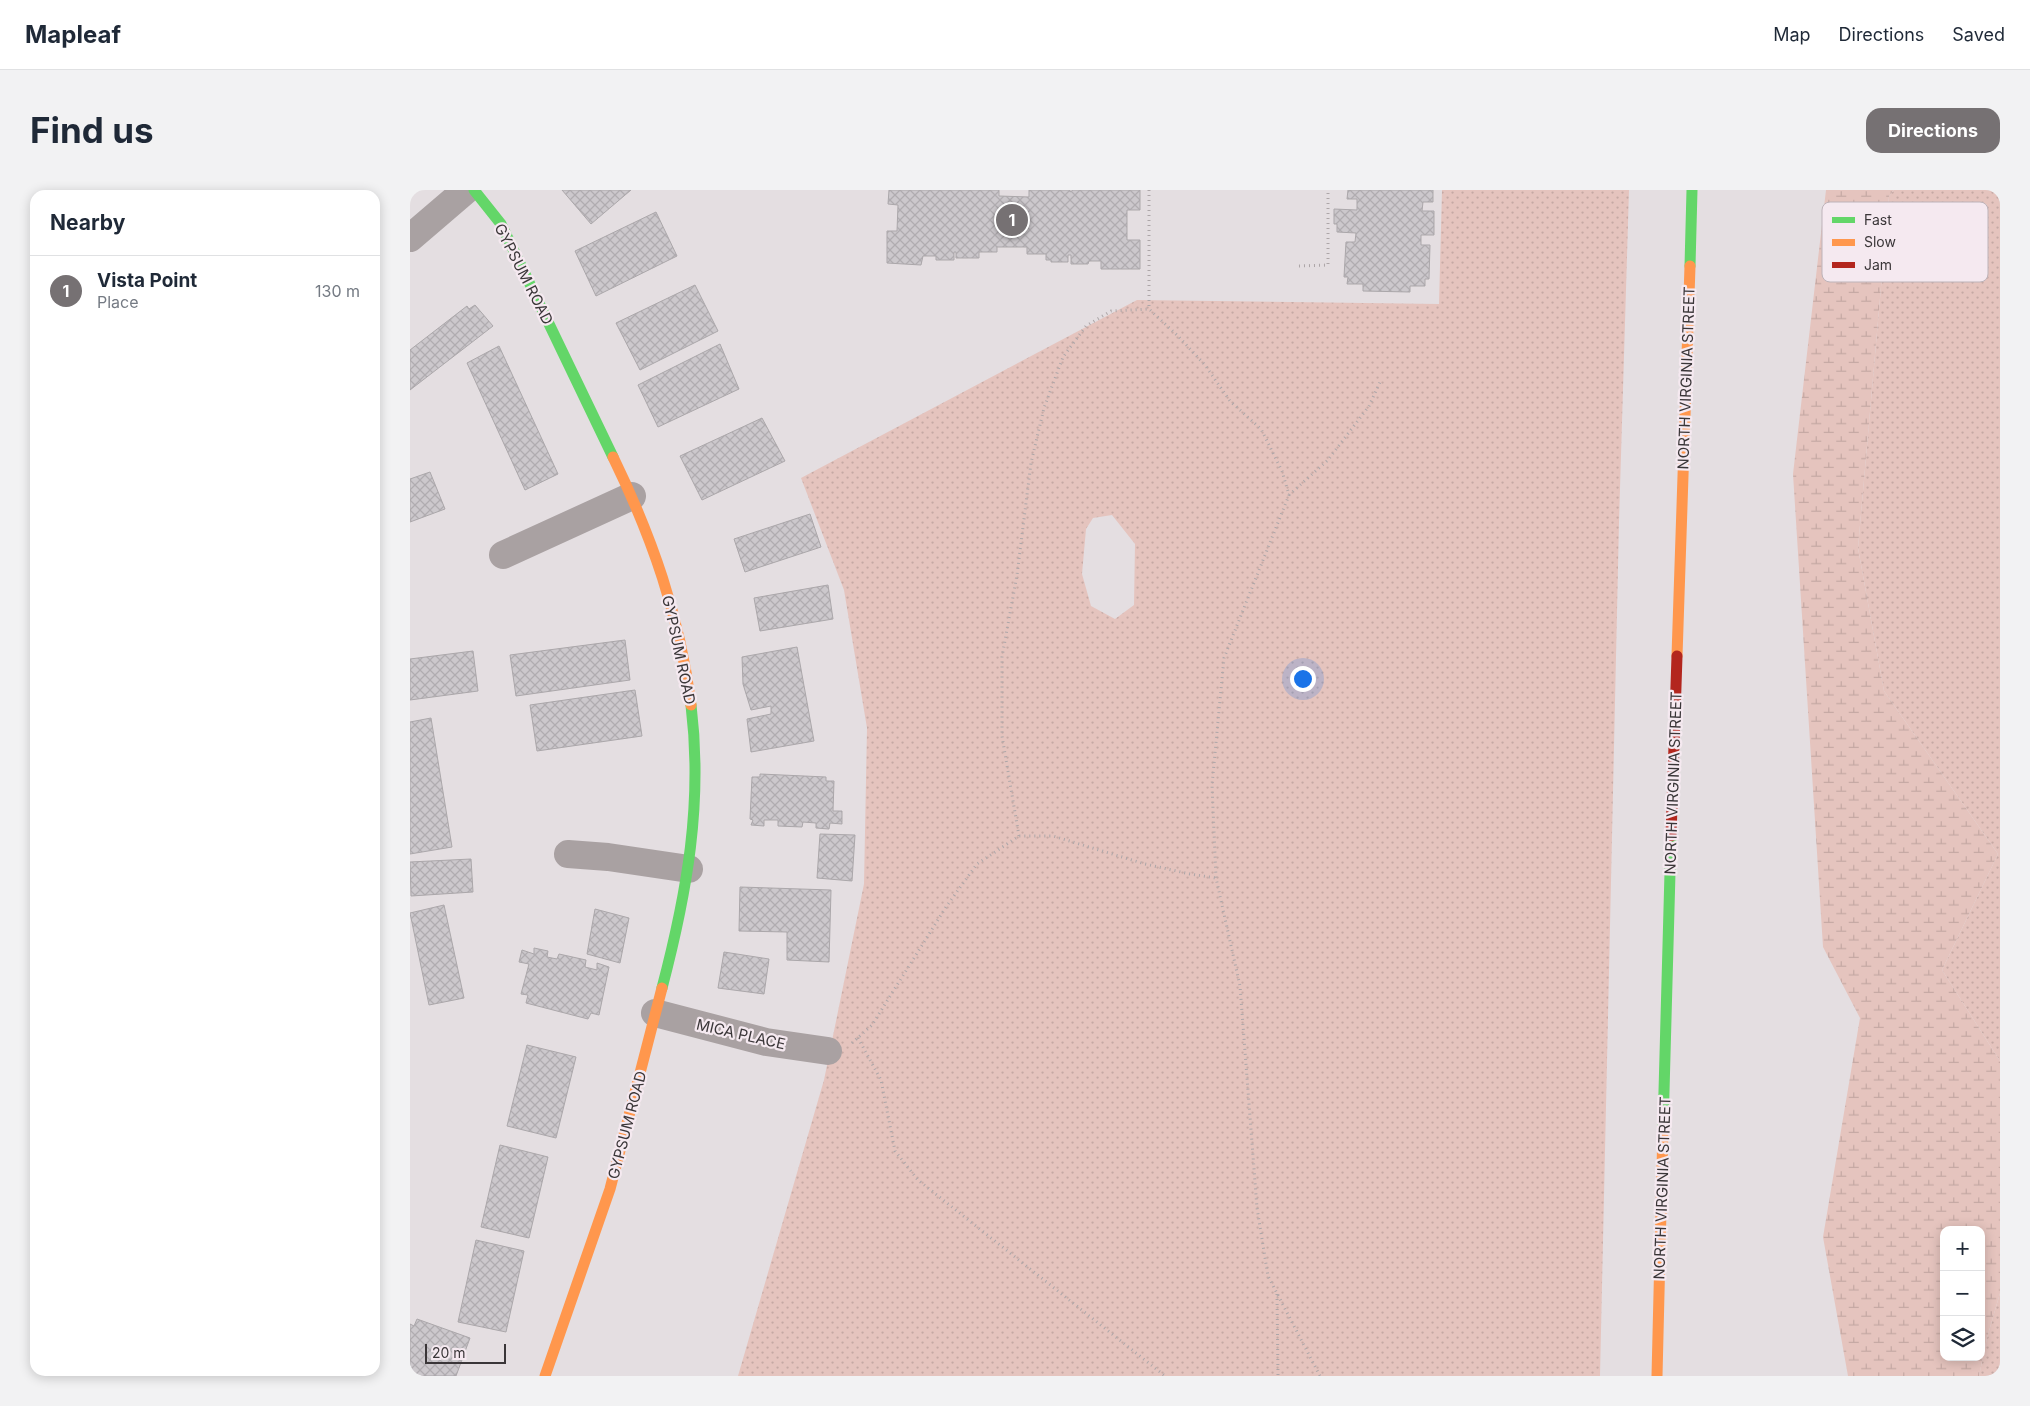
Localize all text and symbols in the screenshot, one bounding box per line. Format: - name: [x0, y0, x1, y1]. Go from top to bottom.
- text: Mapleaf: [25, 20, 121, 49]
- text: Map: [1773, 24, 1811, 45]
- text: Directions: [1839, 24, 1924, 45]
- text: Saved: [1952, 24, 2005, 45]
- button: Directions: [1866, 108, 2000, 153]
- text: Find us: [30, 109, 154, 151]
- pin: 1: [996, 201, 1028, 239]
- legend: [1822, 202, 1988, 282]
- text: Nearby: [50, 210, 125, 235]
- text: Fast: [1864, 211, 1892, 228]
- street label: GYPSUM ROAD: [490, 220, 558, 328]
- text: Slow: [1864, 233, 1896, 250]
- text: Jam: [1864, 256, 1892, 273]
- text: Vista Point: [97, 269, 197, 292]
- text: 1: [63, 281, 69, 301]
- text: 130 m: [315, 281, 360, 301]
- street label: NORTH VIRGINIA STREET: [1673, 286, 1699, 470]
- text: Place: [97, 292, 139, 312]
- street label: GYPSUM ROAD: [658, 594, 700, 706]
- your location: [1290, 666, 1316, 692]
- street label: NORTH VIRGINIA STREET: [1660, 691, 1686, 875]
- street label: MICA PLACE: [695, 1015, 787, 1053]
- street label: GYPSUM ROAD: [603, 1069, 651, 1181]
- street label: NORTH VIRGINIA STREET: [1649, 1096, 1675, 1280]
- map controls: [1940, 1226, 1985, 1361]
- button: +: [1940, 1226, 1985, 1271]
- button: −: [1940, 1271, 1985, 1316]
- button: layers: [1940, 1316, 1985, 1361]
- scale bar: [425, 1341, 506, 1364]
- text: 20 m: [432, 1344, 466, 1361]

